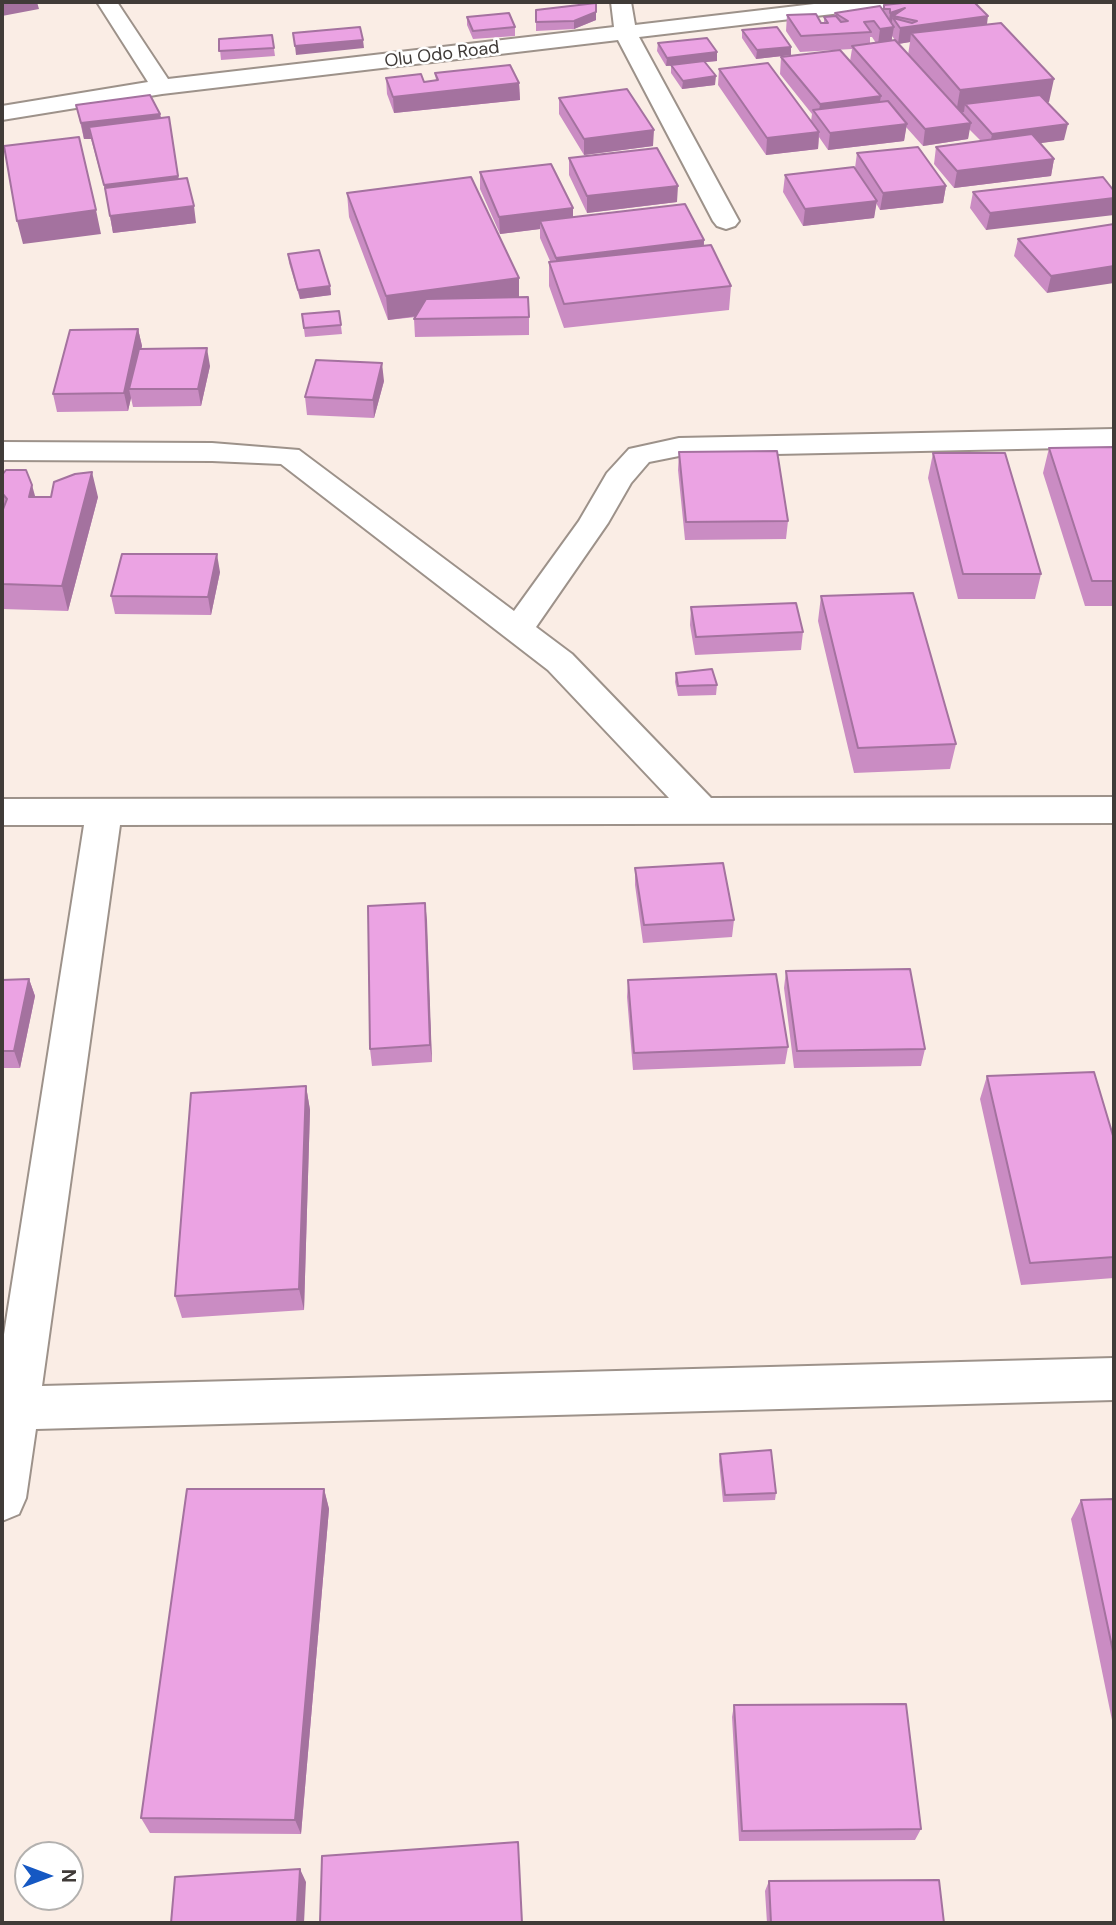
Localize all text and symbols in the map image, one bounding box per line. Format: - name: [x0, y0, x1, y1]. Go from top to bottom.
- street label: Olu Odo Road: [383, 37, 501, 73]
- north arrow: [14, 1841, 84, 1911]
- text: N: [56, 1869, 81, 1883]

